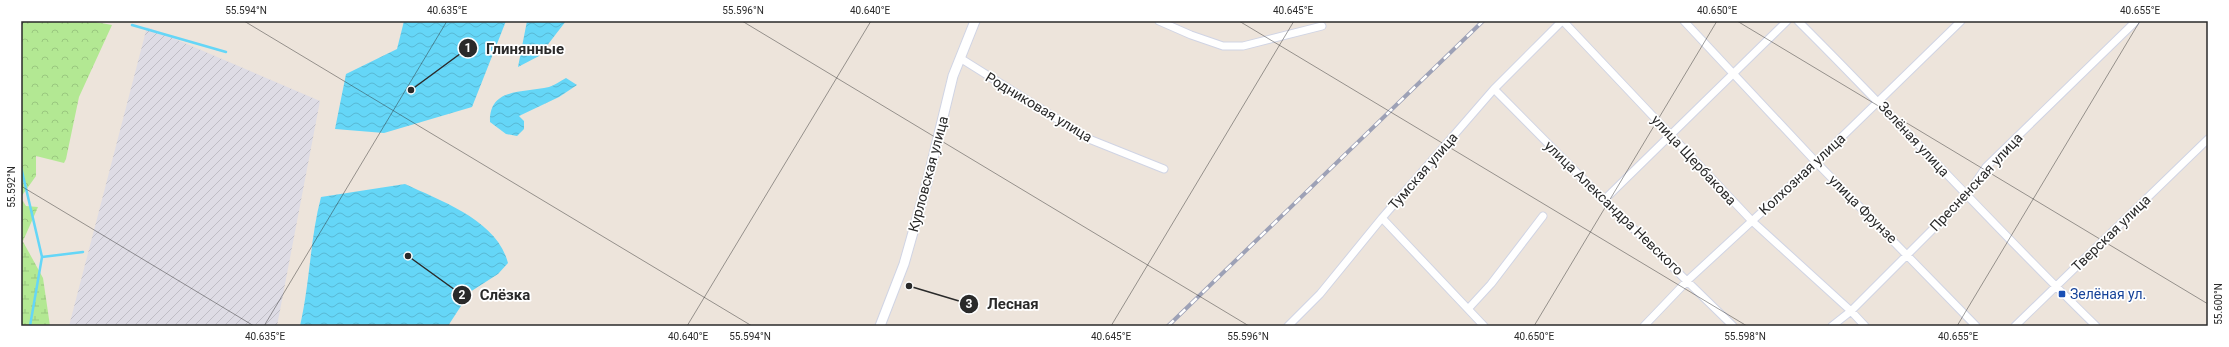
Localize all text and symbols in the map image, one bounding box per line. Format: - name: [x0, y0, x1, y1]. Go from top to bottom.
- text: 55.594°N: [225, 5, 267, 16]
- text: 40.635°E: [427, 5, 467, 16]
- text: 55.596°N: [722, 5, 764, 16]
- text: 40.640°E: [850, 5, 890, 16]
- text: 40.645°E: [1273, 5, 1313, 16]
- text: 40.650°E: [1697, 5, 1737, 16]
- text: 40.655°E: [2120, 5, 2160, 16]
- callout: Глинянные: [458, 35, 572, 62]
- text: Глинянные: [486, 40, 564, 58]
- text: 1: [465, 41, 471, 55]
- street label: Родниковая улица: [983, 69, 1095, 145]
- street label: Зелёная улица: [1875, 98, 1953, 180]
- street label: улица Щербакова: [1648, 112, 1740, 208]
- street label: Курловская улица: [905, 114, 951, 234]
- street label: Тумская улица: [1385, 129, 1461, 213]
- street label: Колхозная улица: [1756, 130, 1848, 218]
- street label: Пресненская улица: [1926, 130, 2026, 234]
- street label: улица Александра Невского: [1541, 137, 1687, 279]
- text: 55.592°N: [6, 166, 17, 208]
- street label: улица Фрунзе: [1826, 172, 1900, 246]
- street label: Тверская улица: [2068, 191, 2154, 275]
- callout: Слёзка: [452, 281, 538, 308]
- text: 55.600°N: [2213, 283, 2224, 325]
- text: Слёзка: [480, 286, 530, 304]
- place label: Зелёная ул.: [2070, 286, 2146, 302]
- text: 2: [459, 288, 466, 302]
- marker: Зелёная ул.: [2057, 289, 2067, 299]
- callout: Лесная: [959, 290, 1047, 317]
- text: Лесная: [987, 295, 1039, 313]
- text: 3: [966, 297, 973, 311]
- text: 40.635°E: [245, 331, 285, 342]
- text: 40.640°E: [668, 331, 708, 342]
- text: 55.594°N: [729, 331, 771, 342]
- text: 40.645°E: [1091, 331, 1131, 342]
- text: 55.596°N: [1227, 331, 1269, 342]
- text: 40.650°E: [1514, 331, 1554, 342]
- text: 55.598°N: [1724, 331, 1766, 342]
- text: 40.655°E: [1938, 331, 1978, 342]

